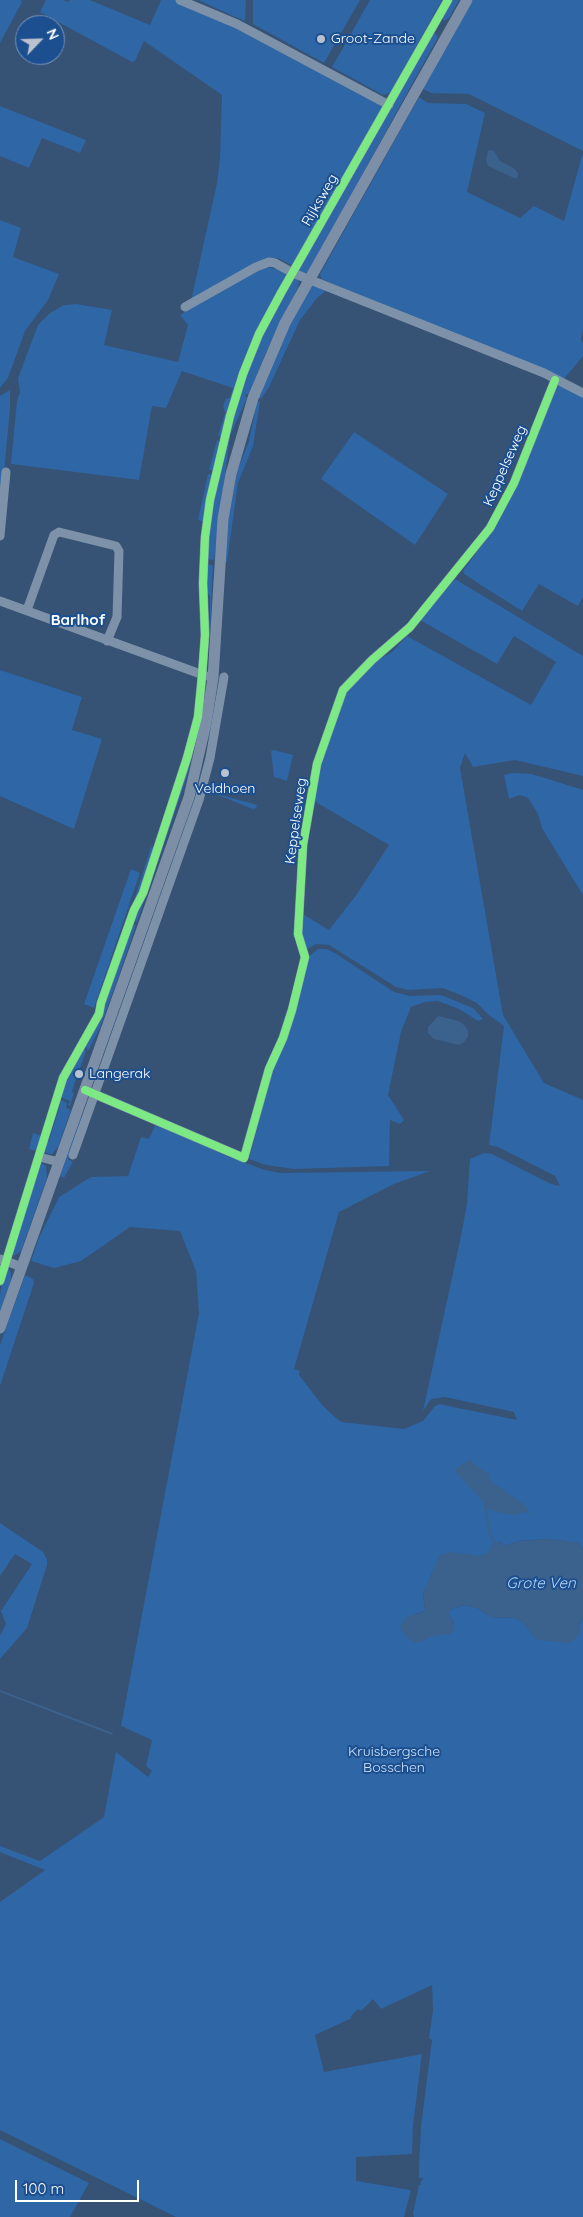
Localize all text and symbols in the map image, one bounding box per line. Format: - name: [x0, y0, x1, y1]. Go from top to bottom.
- north arrow: [15, 15, 65, 65]
- text: N: [42, 26, 63, 43]
- place label: Groot-Zande: [331, 31, 415, 47]
- marker: Groot-Zande: [315, 33, 327, 45]
- street label: Rijksweg: [298, 171, 342, 229]
- street label: Keppelseweg: [480, 423, 530, 509]
- district label: Barlhof: [51, 611, 105, 629]
- marker: Veldhoen: [219, 767, 231, 779]
- street label: Keppelseweg: [282, 777, 310, 865]
- place label: Veldhoen: [195, 781, 255, 797]
- place label: Langerak: [89, 1066, 151, 1082]
- marker: Langerak: [73, 1068, 85, 1080]
- water label: Grote Ven: [506, 1574, 576, 1592]
- park label: Kruisbergsche Bosschen: [348, 1744, 440, 1776]
- scale bar: [18, 2170, 141, 2202]
- text: 100 m: [23, 2179, 64, 2198]

